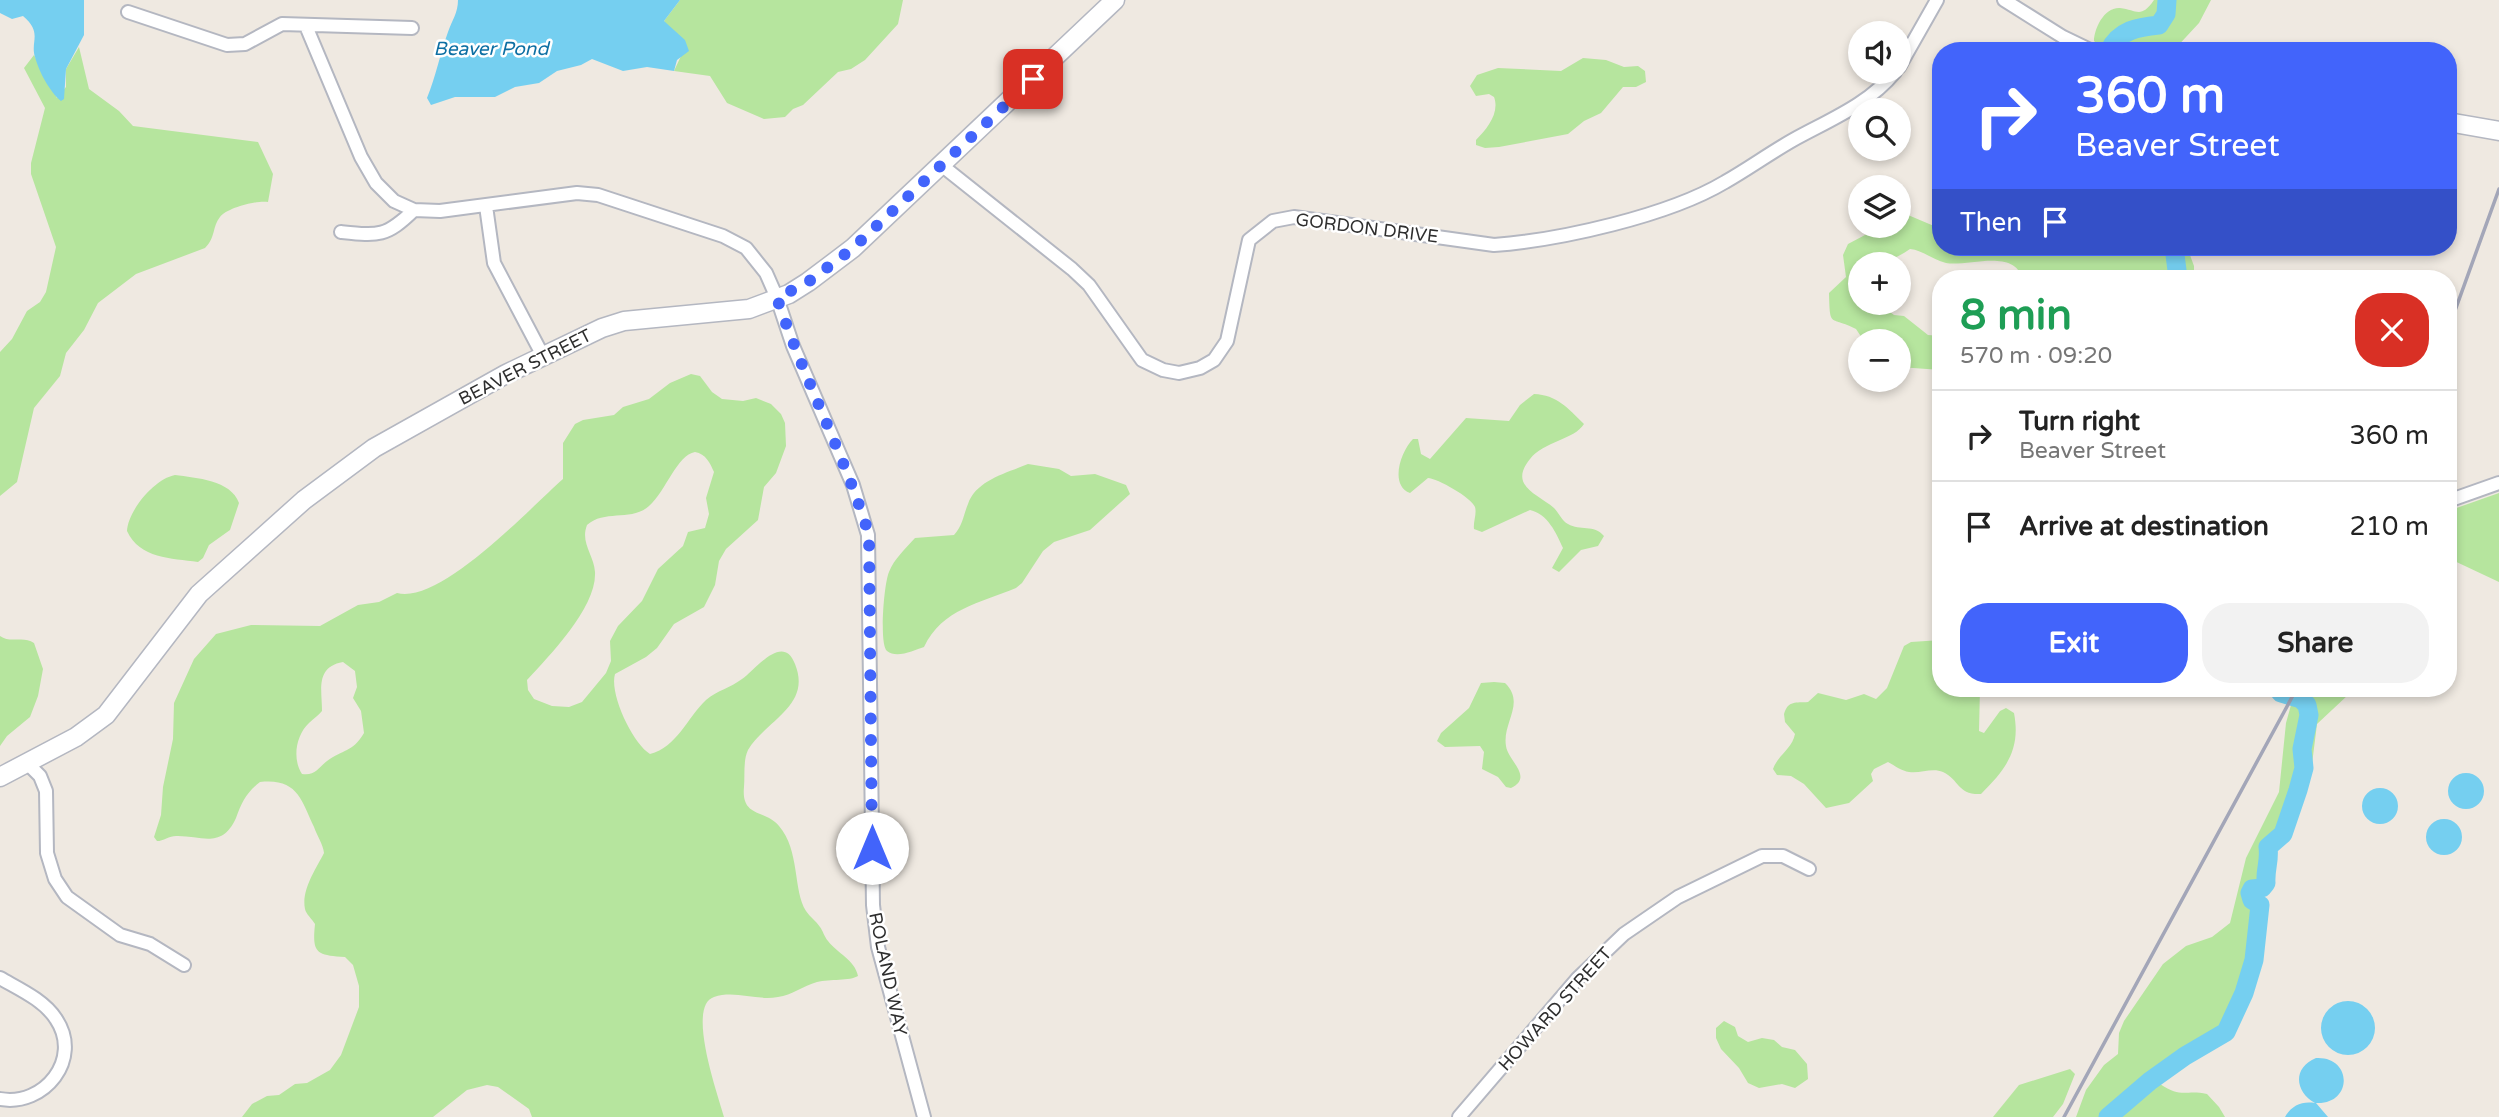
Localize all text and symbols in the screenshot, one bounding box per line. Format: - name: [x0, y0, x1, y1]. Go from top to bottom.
- map controls: [1848, 21, 1911, 392]
- button: sound: [1848, 21, 1911, 84]
- water label: Beaver Pond: [434, 38, 550, 60]
- pin: [1003, 49, 1063, 109]
- icon: arrive: [1014, 60, 1052, 98]
- text: 360 m: [2075, 67, 2225, 126]
- icon: right: [1960, 70, 2051, 161]
- button: search: [1848, 98, 1911, 161]
- text: Beaver Street: [2075, 127, 2280, 165]
- button: layers: [1848, 175, 1911, 238]
- icon: arrive: [2036, 203, 2074, 241]
- text: Then: [1960, 207, 2022, 238]
- street label: GORDON DRIVE: [1294, 208, 1440, 248]
- button: +: [1848, 252, 1911, 315]
- text: 8 min: [1960, 290, 2072, 341]
- button: close: [2355, 293, 2429, 367]
- street label: BEAVER STREET: [455, 324, 595, 410]
- button: −: [1848, 329, 1911, 392]
- text: 570 m · 09:20: [1960, 342, 2112, 370]
- text: Turn right: [2019, 406, 2140, 437]
- icon: right: [1960, 417, 1998, 455]
- text: 360 m: [2349, 420, 2429, 451]
- text: Beaver Street: [2019, 437, 2166, 465]
- icon: arrive: [1960, 508, 1998, 546]
- text: Arrive at destination: [2019, 511, 2269, 542]
- text: 210 m: [2349, 511, 2429, 542]
- button: Exit: [1960, 603, 2188, 683]
- button: Share: [2202, 603, 2429, 683]
- position arrow: [835, 811, 909, 885]
- street label: ROLAND WAY: [864, 910, 912, 1038]
- street label: HOWARD STREET: [1494, 943, 1616, 1075]

